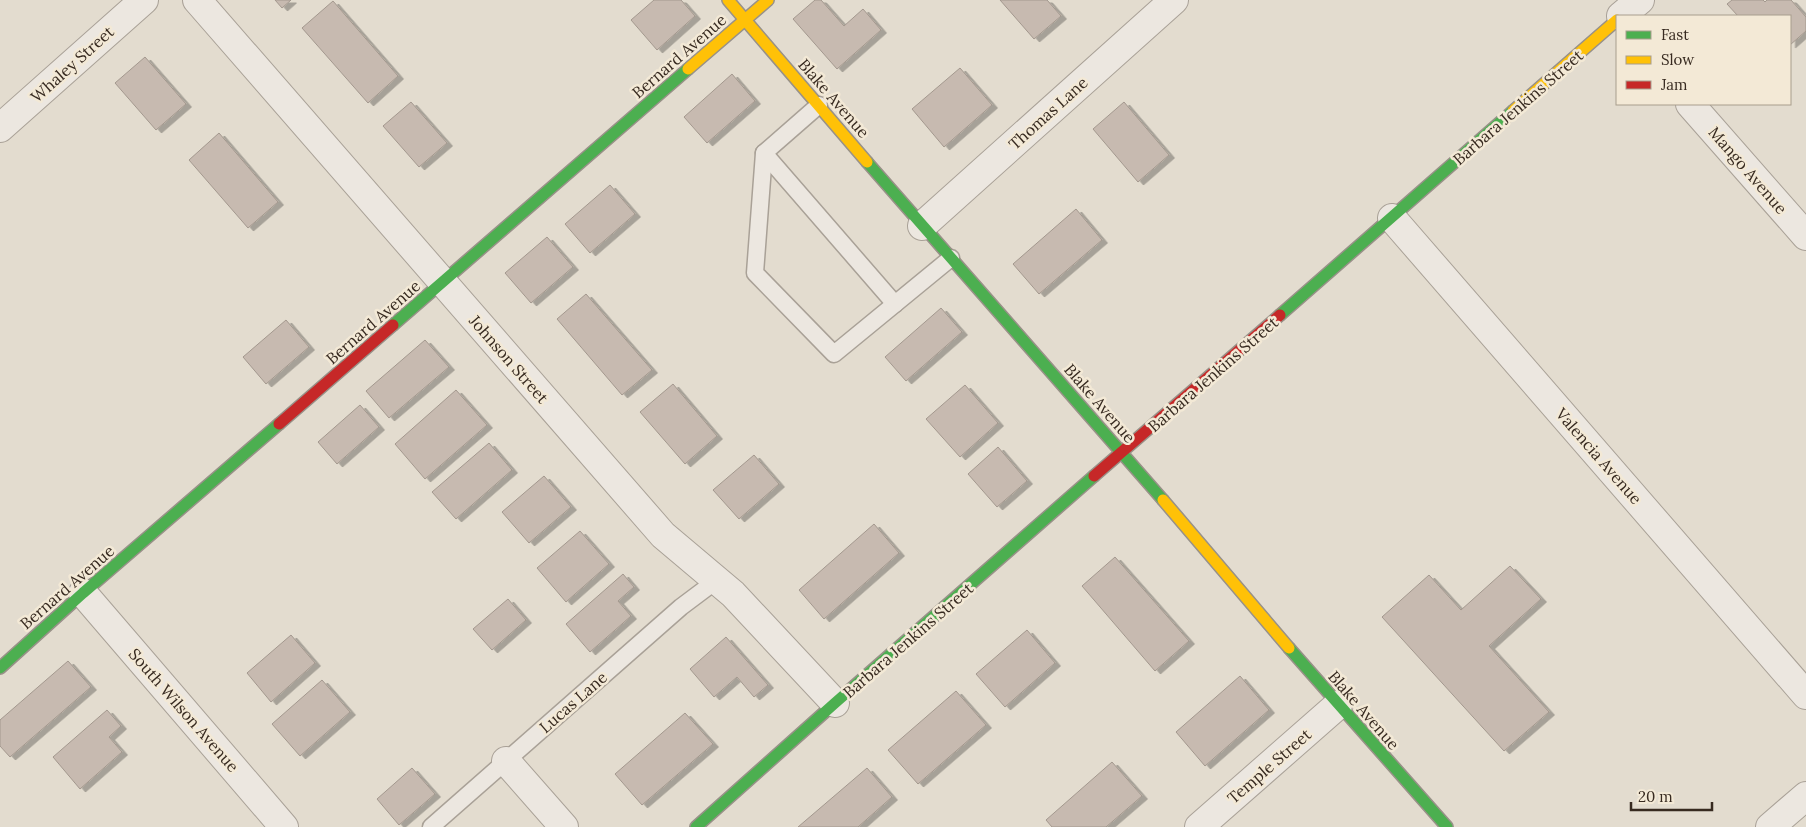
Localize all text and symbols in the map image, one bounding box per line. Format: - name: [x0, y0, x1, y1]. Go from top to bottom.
- street label: Bernard Avenue: [628, 9, 730, 102]
- legend: [1616, 15, 1791, 105]
- street label: Whaley Street: [26, 21, 118, 107]
- text: Fast: [1661, 25, 1689, 44]
- street label: Barbara Jenkins Street: [1449, 45, 1588, 169]
- text: Slow: [1661, 50, 1694, 69]
- street label: Blake Avenue: [794, 54, 874, 142]
- street label: Thomas Lane: [1004, 72, 1092, 154]
- text: Jam: [1660, 75, 1688, 94]
- street label: Mango Avenue: [1705, 122, 1792, 218]
- street label: Bernard Avenue: [322, 275, 424, 368]
- street label: Johnson Street: [465, 310, 553, 408]
- street label: Barbara Jenkins Street: [1144, 312, 1283, 436]
- street label: Blake Avenue: [1060, 359, 1140, 447]
- street label: Valencia Avenue: [1551, 403, 1646, 508]
- street label: Bernard Avenue: [16, 540, 118, 633]
- street label: Barbara Jenkins Street: [839, 578, 978, 702]
- street label: South Wilson Avenue: [125, 644, 243, 776]
- street label: Blake Avenue: [1324, 666, 1404, 754]
- street label: Lucas Lane: [535, 667, 611, 737]
- street label: Temple Street: [1223, 724, 1316, 808]
- scale bar: [1631, 780, 1712, 812]
- text: 20 m: [1638, 787, 1673, 806]

